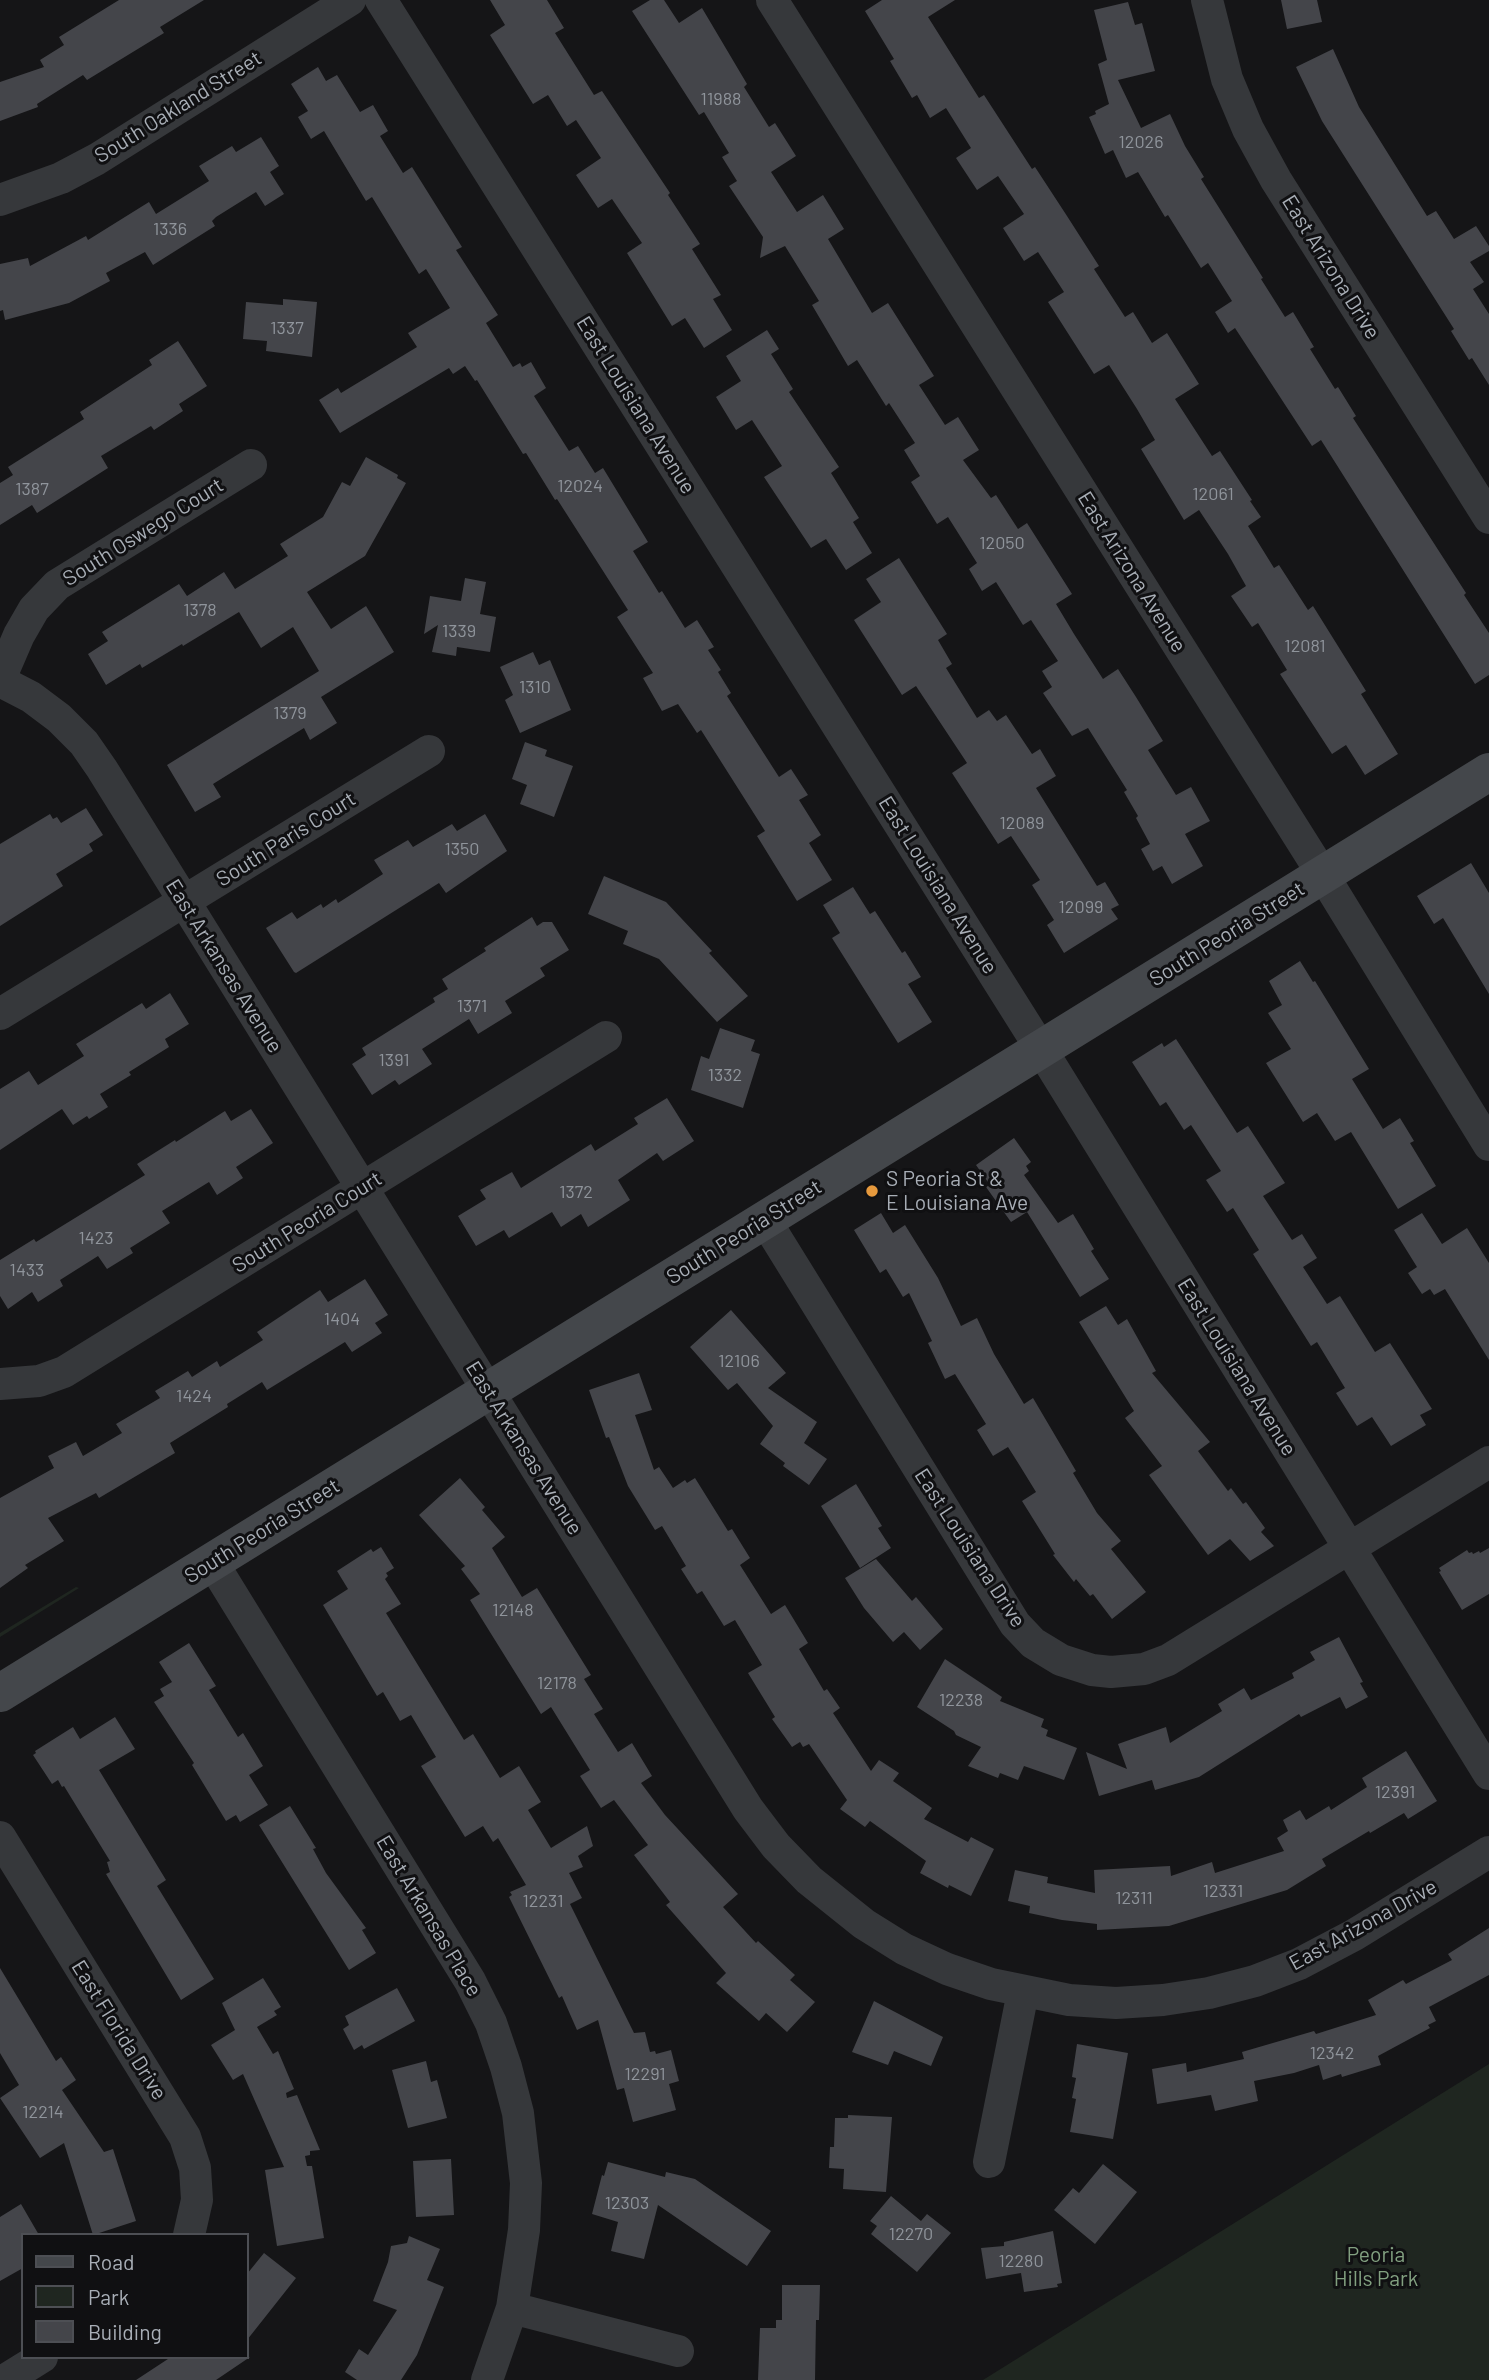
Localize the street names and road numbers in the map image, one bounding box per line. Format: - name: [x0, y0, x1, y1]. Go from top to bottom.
- street label: South Oakland Street: [90, 45, 266, 169]
- street label: East Arizona Drive: [1277, 190, 1385, 344]
- street label: East Louisiana Avenue: [571, 312, 701, 498]
- street label: South Oswego Court: [58, 472, 228, 592]
- street label: East Arizona Avenue: [1072, 487, 1192, 657]
- street label: South Paris Court: [212, 786, 360, 892]
- street label: East Louisiana Avenue: [873, 792, 1003, 978]
- street label: East Arkansas Avenue: [160, 875, 288, 1057]
- street label: South Peoria Street: [1145, 876, 1309, 992]
- street label: South Peoria Court: [227, 1166, 387, 1278]
- street label: South Peoria Street: [662, 1174, 826, 1290]
- street label: East Louisiana Avenue: [1172, 1274, 1302, 1460]
- street label: East Arkansas Avenue: [460, 1357, 588, 1539]
- street label: East Louisiana Drive: [909, 1464, 1031, 1632]
- street label: South Peoria Street: [180, 1473, 344, 1589]
- street label: East Arkansas Place: [371, 1831, 487, 2001]
- street label: East Arizona Drive: [1285, 1874, 1441, 1976]
- street label: East Florida Drive: [66, 1956, 172, 2104]

